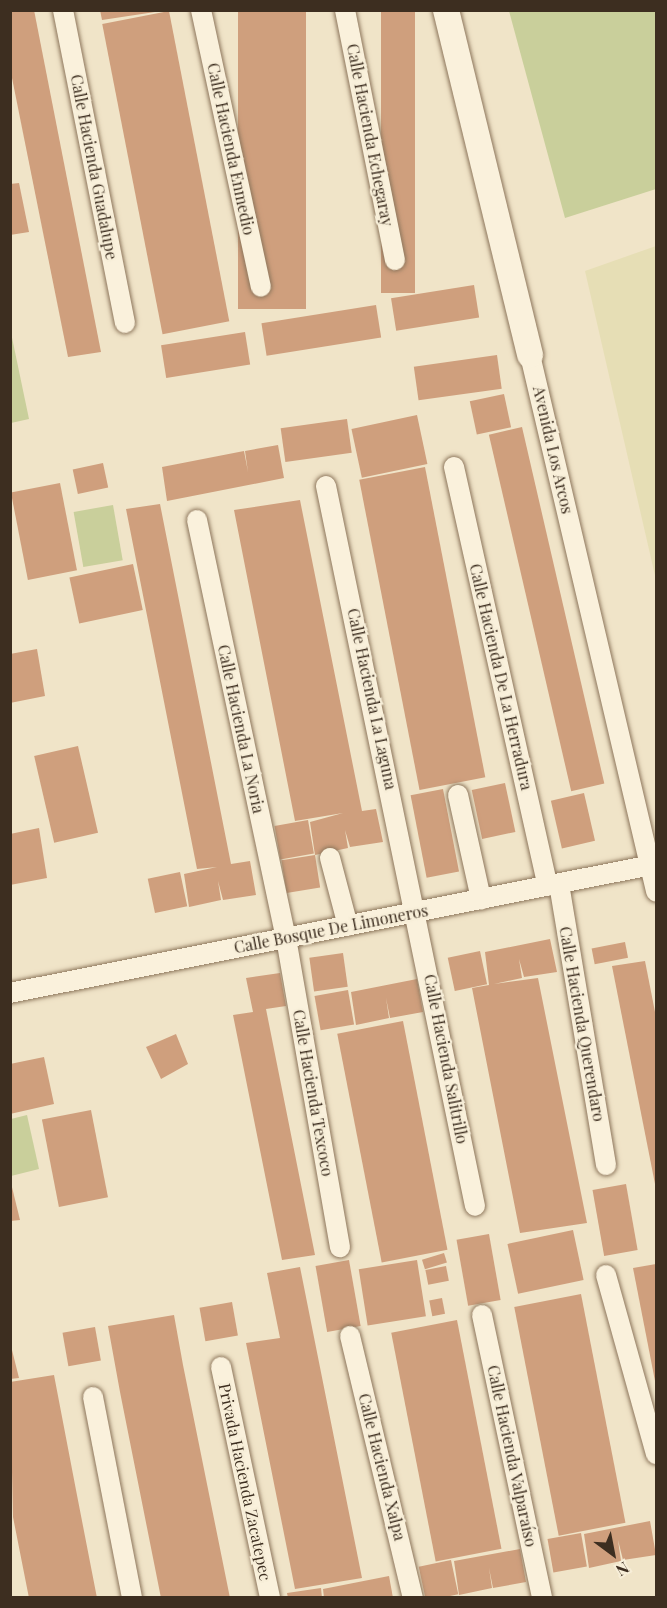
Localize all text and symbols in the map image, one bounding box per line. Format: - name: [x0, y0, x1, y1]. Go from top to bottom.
- street label: Calle Hacienda Echegaray: [343, 42, 397, 228]
- street label: Calle Hacienda Enmedio: [203, 61, 259, 237]
- street label: Calle Hacienda Guadalupe: [67, 73, 121, 261]
- street label: Avenida Los Arcos: [529, 384, 577, 516]
- street label: Calle Hacienda De La Herradura: [466, 562, 536, 792]
- street label: Calle Hacienda La Laguna: [343, 606, 401, 792]
- street label: Calle Hacienda La Noria: [214, 643, 268, 815]
- street label: Calle Bosque De Limoneros: [232, 901, 430, 957]
- street label: Calle Hacienda Querendaro: [555, 925, 609, 1123]
- street label: Calle Hacienda Salitrillo: [420, 972, 472, 1146]
- street label: Calle Hacienda Texcoco: [289, 1008, 337, 1178]
- street label: Calle Hacienda Valparaíso: [483, 1363, 541, 1549]
- street label: Privada Hacienda Zacatepec: [215, 1381, 275, 1583]
- street label: Calle Hacienda Xalpa: [354, 1391, 410, 1543]
- north arrow: [583, 1524, 643, 1584]
- text: N: [612, 1558, 633, 1582]

